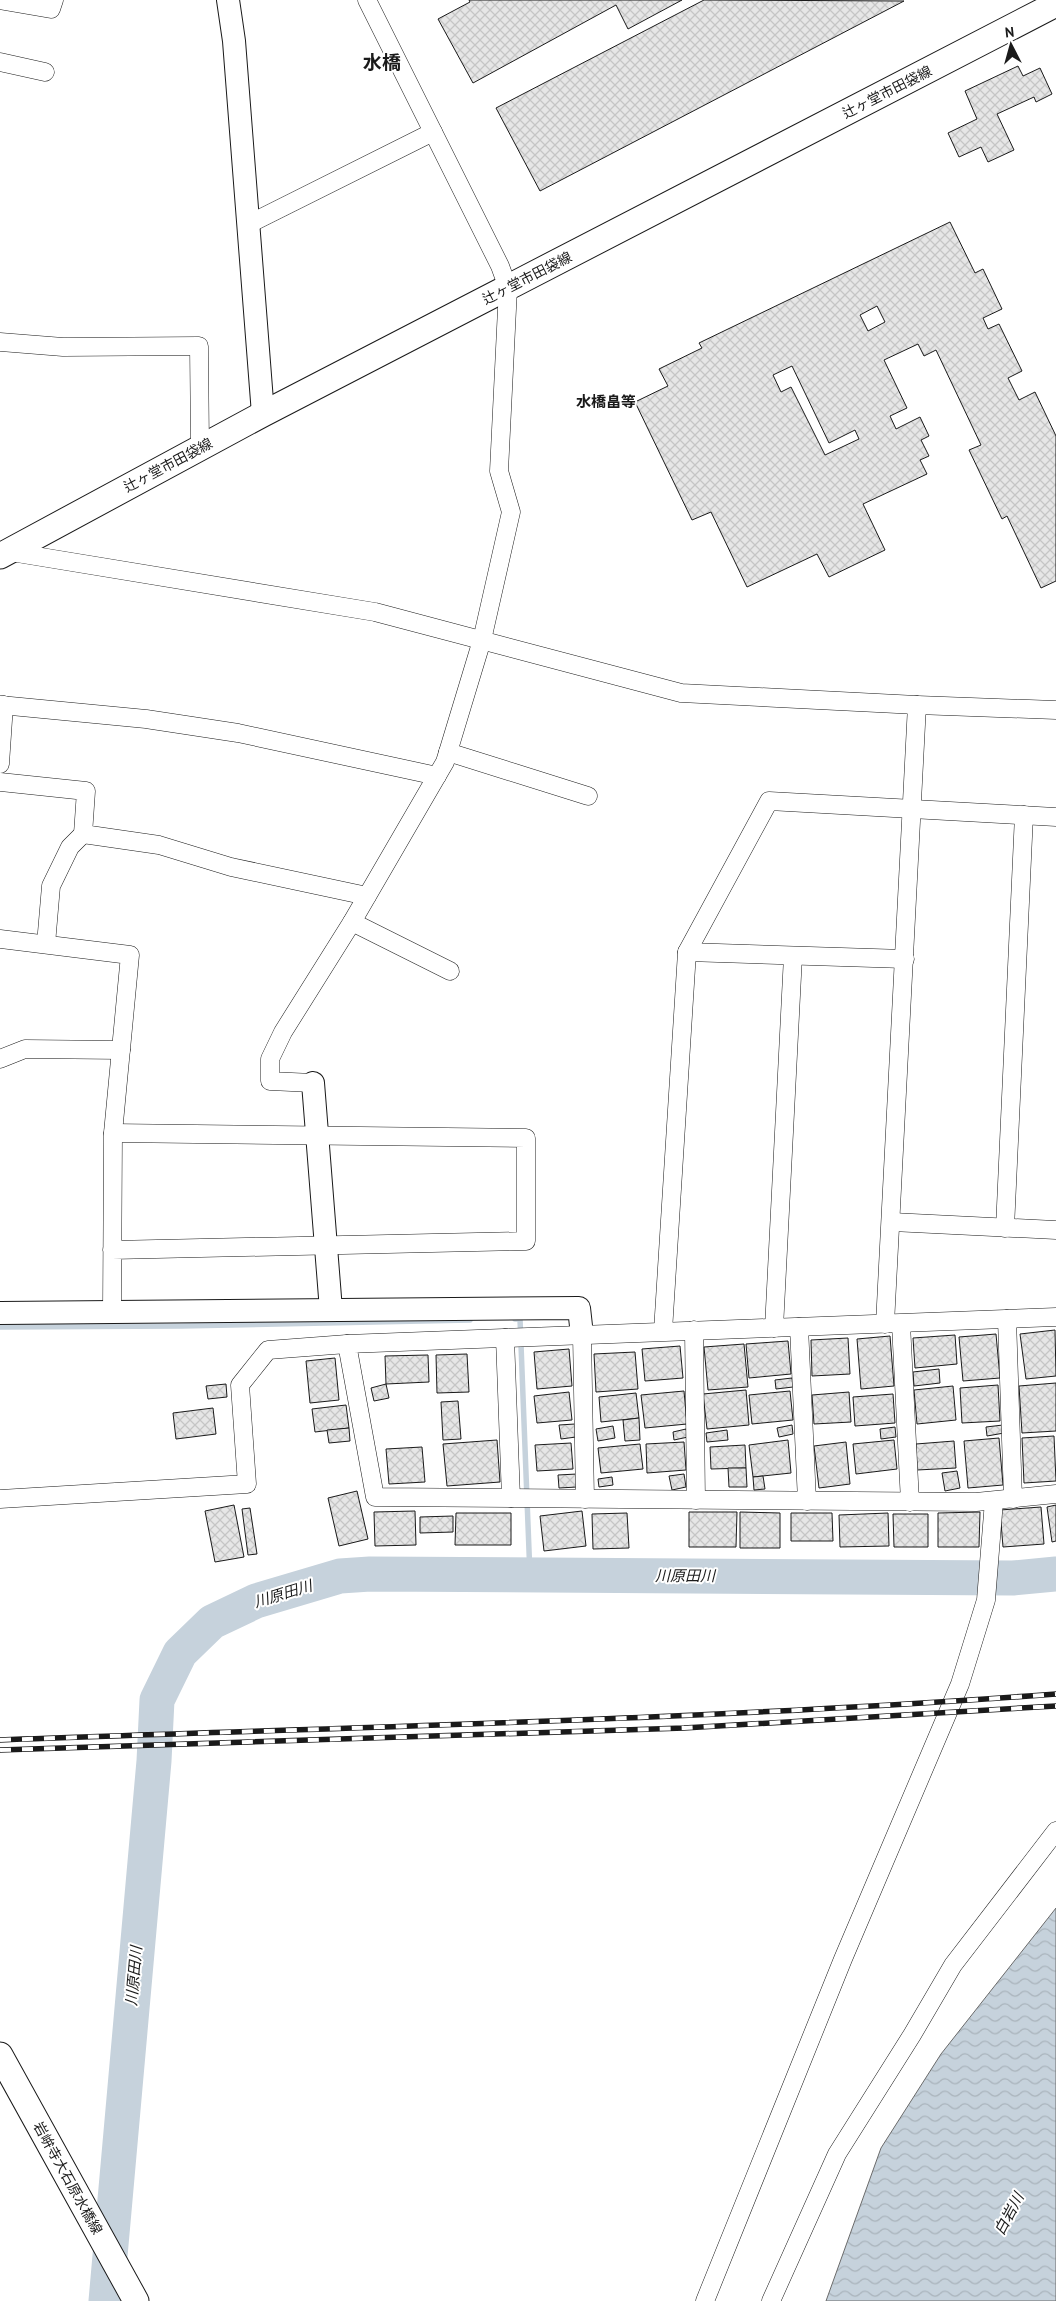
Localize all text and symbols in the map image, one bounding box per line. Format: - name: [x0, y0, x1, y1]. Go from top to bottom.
- north arrow: [986, 20, 1036, 70]
- text: N: [1004, 23, 1015, 42]
- district label: 水橋: [363, 50, 401, 74]
- street label: 辻ヶ堂市田袋線: [839, 62, 935, 122]
- street label: 辻ヶ堂市田袋線: [479, 248, 575, 308]
- district label: 水橋畠等: [576, 392, 636, 411]
- street label: 辻ヶ堂市田袋線: [121, 434, 215, 496]
- water label: 川原田川: [655, 1566, 717, 1585]
- water label: 川原田川: [251, 1575, 316, 1611]
- water label: 川原田川: [121, 1943, 146, 2007]
- street label: 岩峅寺大石原水橋線: [30, 2119, 106, 2237]
- water label: 白岩川: [990, 2188, 1028, 2238]

